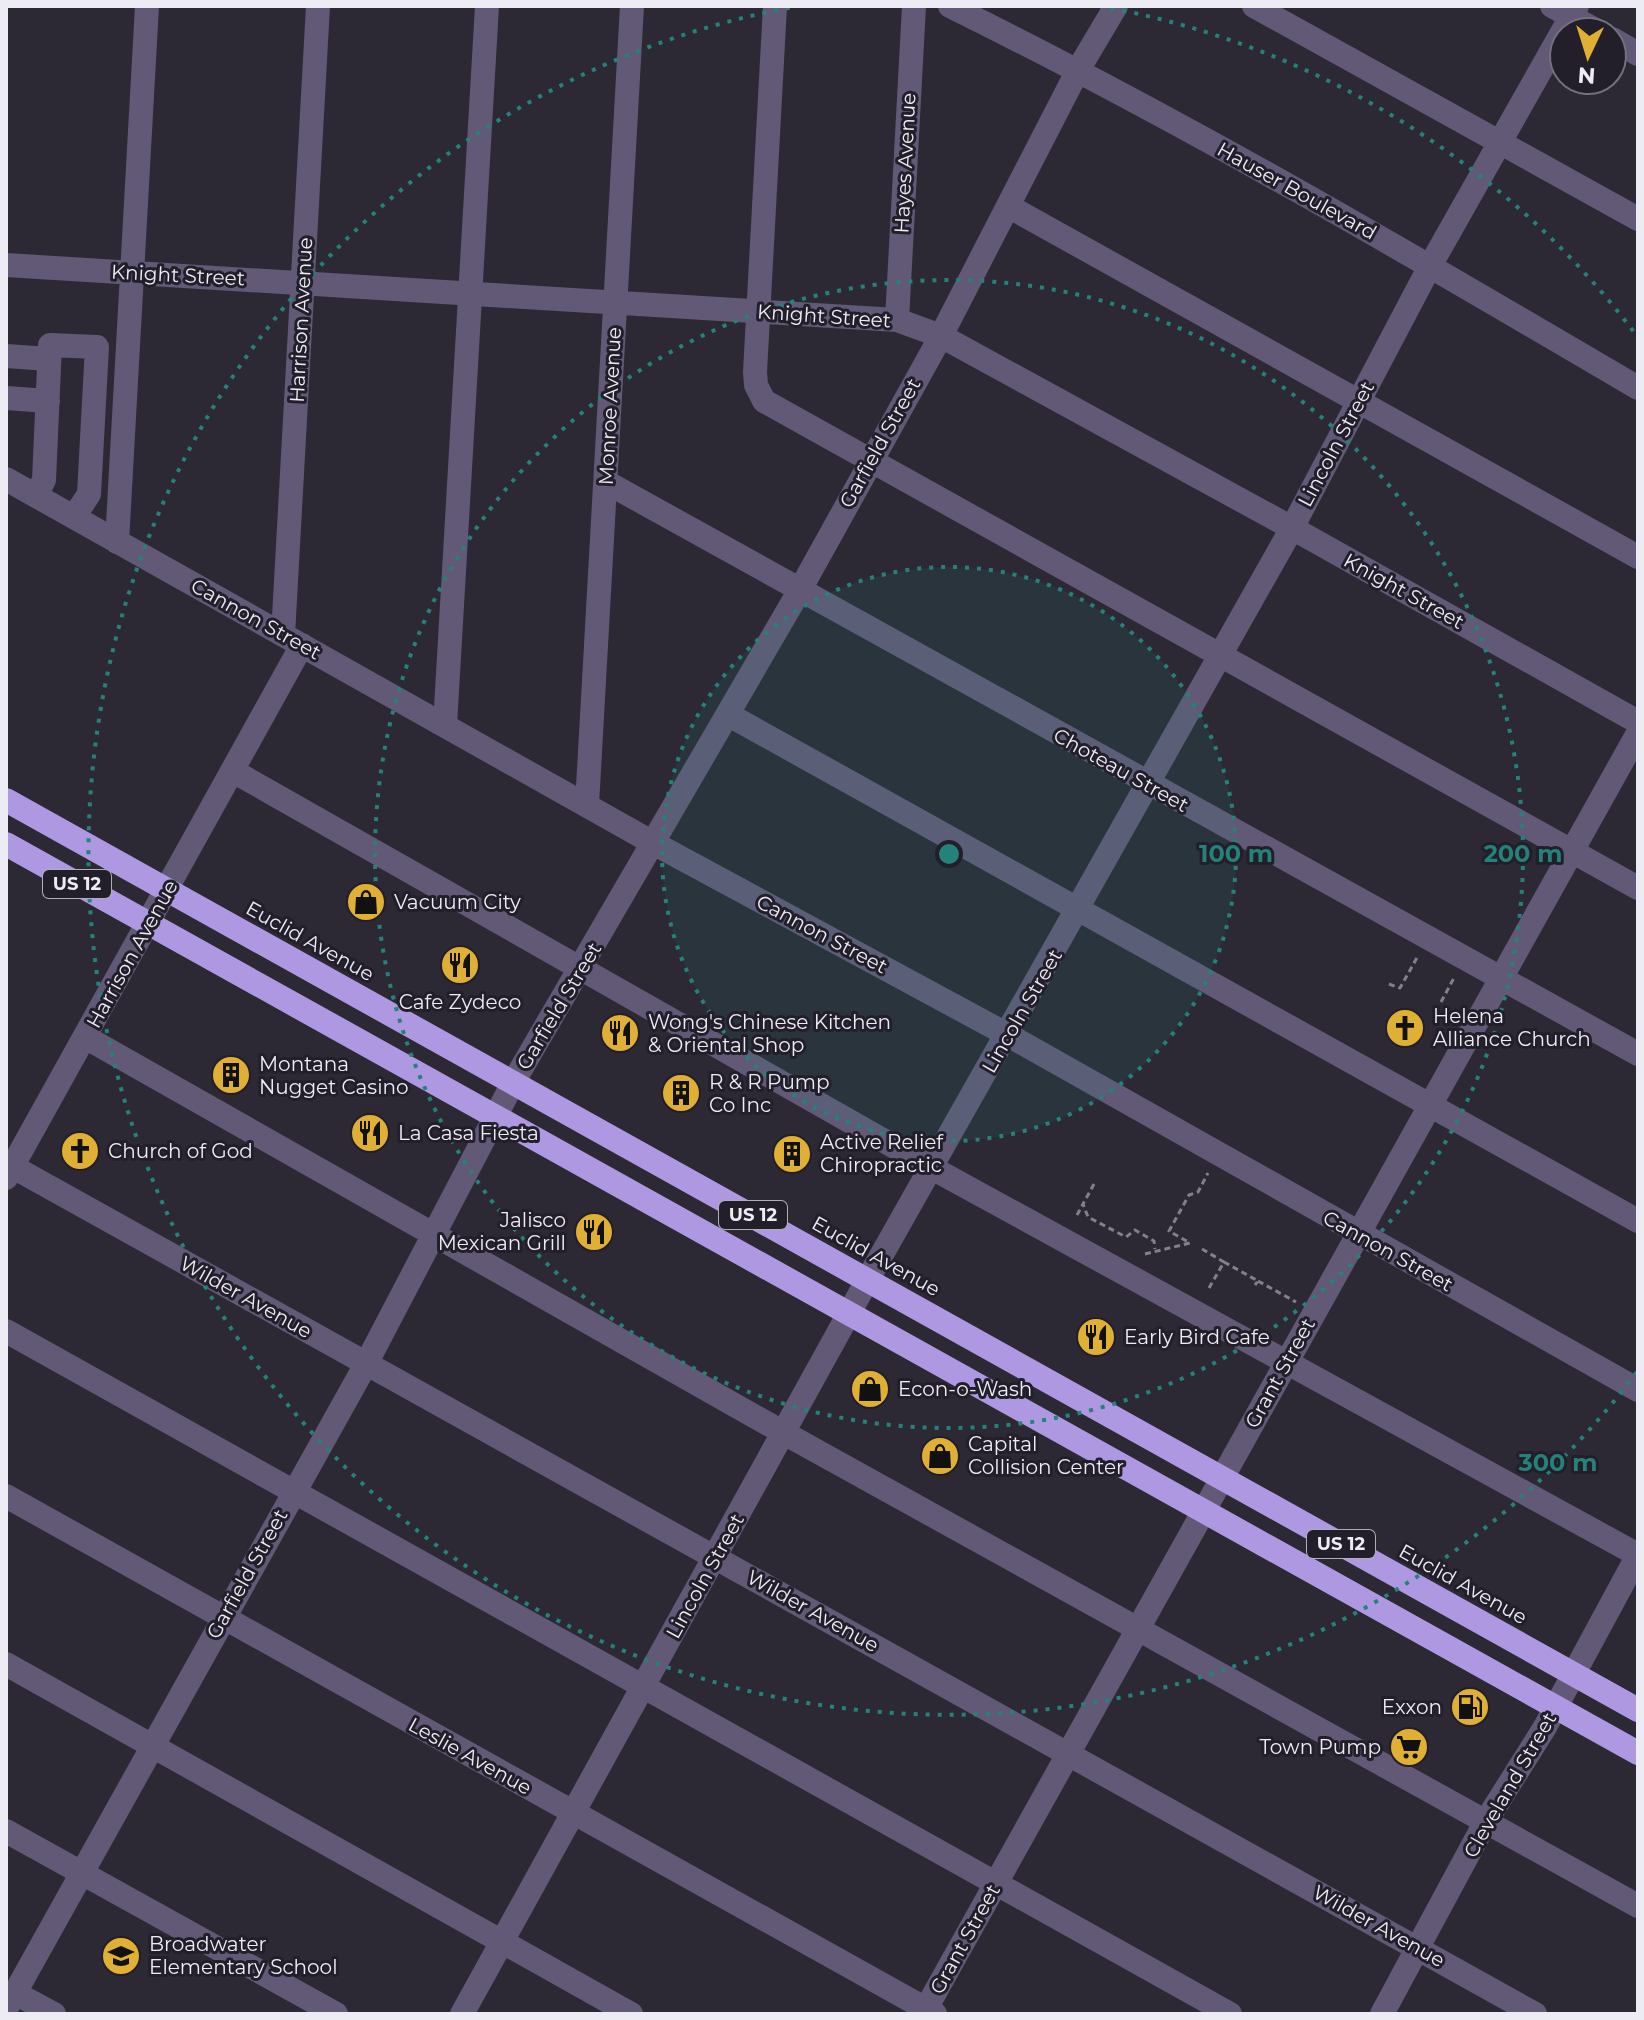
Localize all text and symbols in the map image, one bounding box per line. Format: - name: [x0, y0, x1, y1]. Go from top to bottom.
- north arrow: [1548, 16, 1628, 96]
- text: N: [1577, 61, 1596, 90]
- street label: Hayes Avenue: [889, 92, 921, 234]
- street label: Hauser Boulevard: [1213, 137, 1381, 245]
- street label: Harrison Avenue: [285, 237, 317, 403]
- street label: Knight Street: [110, 260, 246, 290]
- street label: Knight Street: [756, 299, 892, 333]
- street label: Monroe Avenue: [594, 326, 626, 486]
- street label: Garfield Street: [834, 374, 926, 512]
- street label: Lincoln Street: [1293, 377, 1379, 511]
- street label: Knight Street: [1340, 548, 1468, 634]
- street label: Cannon Street: [187, 573, 325, 665]
- street label: Choteau Street: [1049, 723, 1193, 817]
- text: 100 m: [1199, 839, 1273, 868]
- text: 200 m: [1484, 839, 1562, 868]
- centre of rings: [935, 840, 963, 868]
- road number: US 12: [43, 870, 111, 898]
- street label: Harrison Avenue: [81, 876, 183, 1032]
- shop icon: Vacuum City: [345, 881, 387, 923]
- street label: Cannon Street: [753, 889, 891, 979]
- place label: Vacuum City: [394, 890, 521, 914]
- street label: Euclid Avenue: [242, 896, 378, 986]
- street label: Garfield Street: [512, 938, 606, 1074]
- restaurant icon: Cafe Zydeco: [439, 944, 481, 986]
- street label: Lincoln Street: [977, 945, 1067, 1077]
- place label: Cafe Zydeco: [399, 990, 521, 1014]
- place label: Helena Alliance Church: [1433, 1004, 1591, 1051]
- church icon: Helena Alliance Church: [1384, 1007, 1426, 1049]
- place label: Wong's Chinese Kitchen & Oriental Shop: [648, 1010, 891, 1057]
- restaurant icon: Wong's Chinese Kitchen & Oriental Shop: [599, 1012, 641, 1054]
- place label: Montana Nugget Casino: [259, 1052, 409, 1099]
- building icon: Montana Nugget Casino: [210, 1054, 252, 1096]
- place label: R & R Pump Co Inc: [709, 1070, 830, 1117]
- building icon: R & R Pump Co Inc: [660, 1072, 702, 1114]
- restaurant icon: La Casa Fiesta: [349, 1112, 391, 1154]
- place label: La Casa Fiesta: [398, 1121, 539, 1145]
- church icon: Church of God: [59, 1130, 101, 1172]
- place label: Active Relief Chiropractic: [820, 1130, 944, 1177]
- building icon: Active Relief Chiropractic: [771, 1133, 813, 1175]
- place label: Church of God: [108, 1139, 253, 1163]
- road number: US 12: [719, 1201, 787, 1229]
- street label: Cannon Street: [1319, 1205, 1457, 1297]
- place label: Jalisco Mexican Grill: [438, 1208, 566, 1255]
- restaurant icon: Jalisco Mexican Grill: [573, 1211, 615, 1253]
- street label: Euclid Avenue: [808, 1211, 944, 1301]
- street label: Wilder Avenue: [176, 1251, 316, 1343]
- street label: Grant Street: [1240, 1314, 1320, 1432]
- restaurant icon: Early Bird Cafe: [1075, 1316, 1117, 1358]
- place label: Early Bird Cafe: [1124, 1325, 1270, 1349]
- shop icon: Econ-o-Wash: [849, 1368, 891, 1410]
- place label: Econ-o-Wash: [898, 1377, 1032, 1401]
- place label: Capital Collision Center: [968, 1432, 1124, 1479]
- shop icon: Capital Collision Center: [919, 1435, 961, 1477]
- text: 300 m: [1518, 1448, 1597, 1477]
- street label: Garfield Street: [201, 1505, 293, 1643]
- street label: Lincoln Street: [661, 1509, 749, 1643]
- road number: US 12: [1307, 1530, 1375, 1558]
- street label: Euclid Avenue: [1395, 1539, 1531, 1629]
- street label: Wilder Avenue: [743, 1565, 883, 1657]
- fuel station icon: Exxon: [1449, 1686, 1491, 1728]
- place label: Exxon: [1382, 1695, 1442, 1719]
- street label: Cleveland Street: [1459, 1708, 1561, 1862]
- street label: Leslie Avenue: [404, 1712, 536, 1800]
- supermarket icon: Town Pump: [1388, 1726, 1430, 1768]
- place label: Town Pump: [1259, 1735, 1381, 1759]
- street label: Grant Street: [925, 1880, 1005, 1998]
- street label: Wilder Avenue: [1309, 1880, 1449, 1972]
- place label: Broadwater Elementary School: [149, 1932, 338, 1979]
- school or university icon: Broadwater Elementary School: [100, 1935, 142, 1977]

